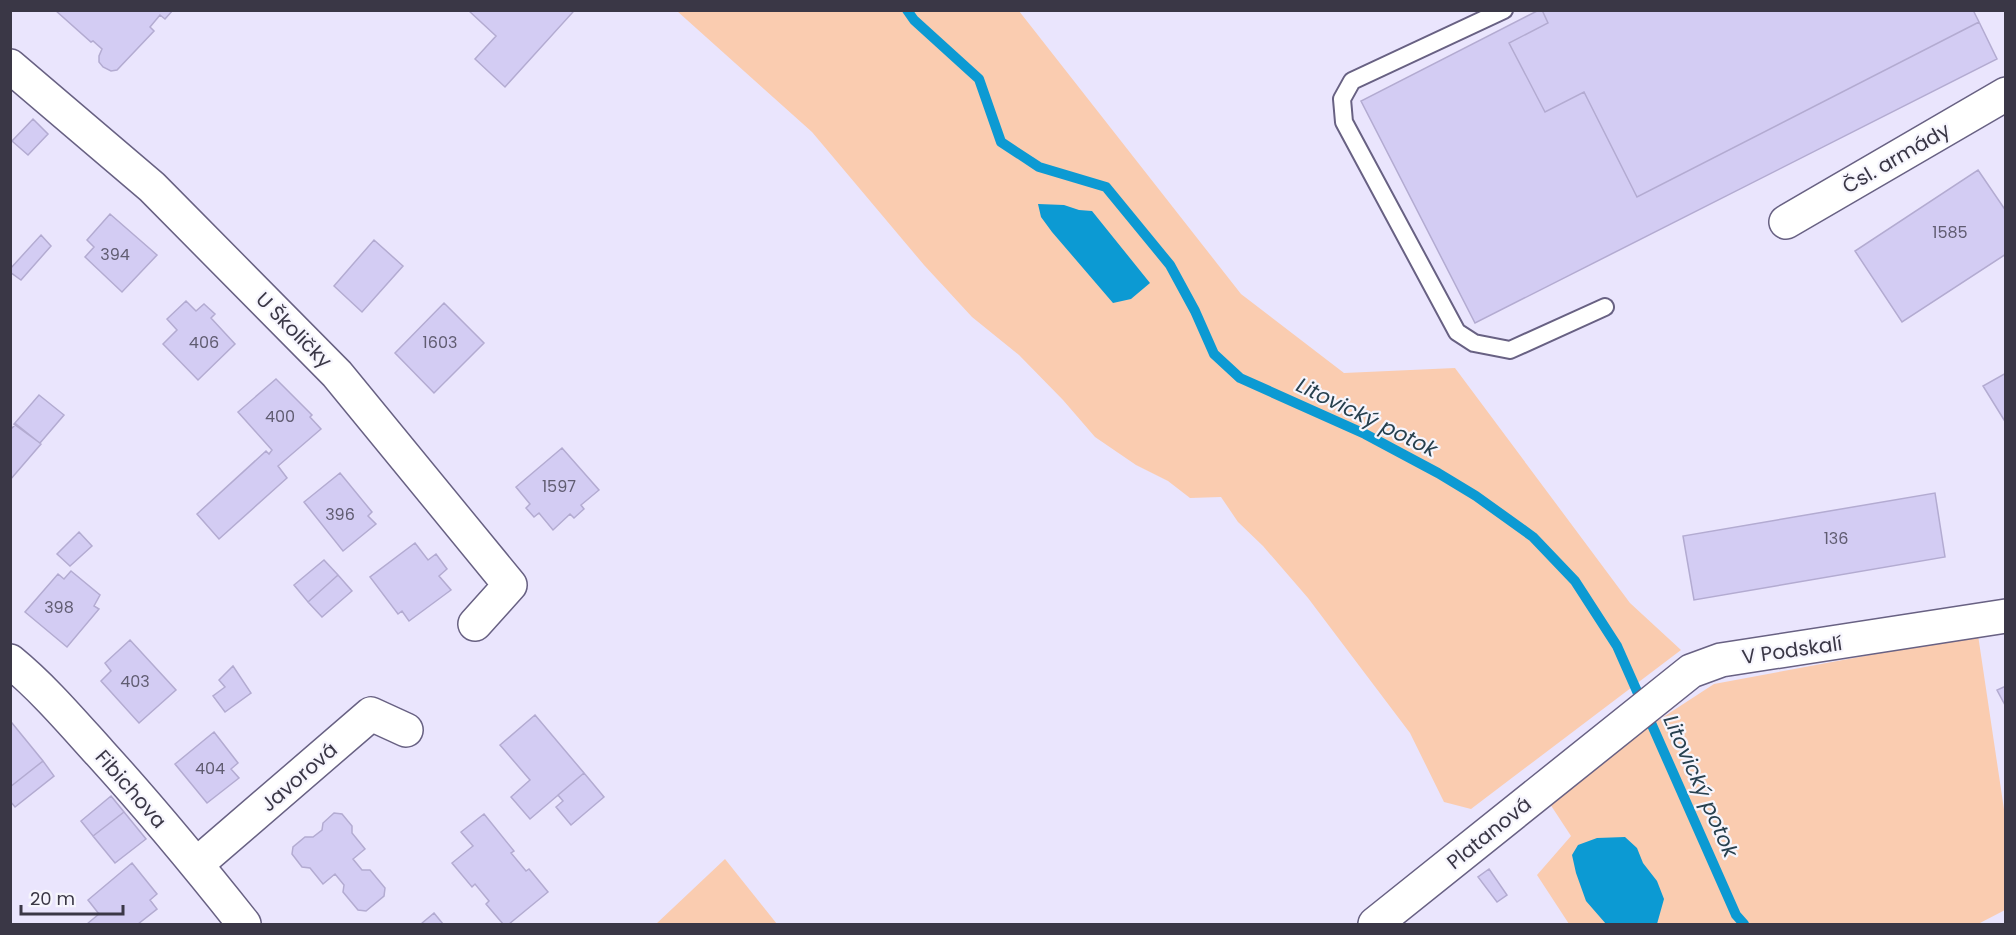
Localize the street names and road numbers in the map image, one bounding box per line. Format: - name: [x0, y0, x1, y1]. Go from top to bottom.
- street label: Čsl. armády: [1837, 116, 1955, 200]
- street label: U Školičky: [250, 286, 338, 374]
- street label: V Podskalí: [1740, 629, 1844, 671]
- street label: Javorová: [255, 736, 343, 818]
- street label: Fibichova: [89, 744, 173, 834]
- street label: Platanová: [1441, 790, 1537, 876]

